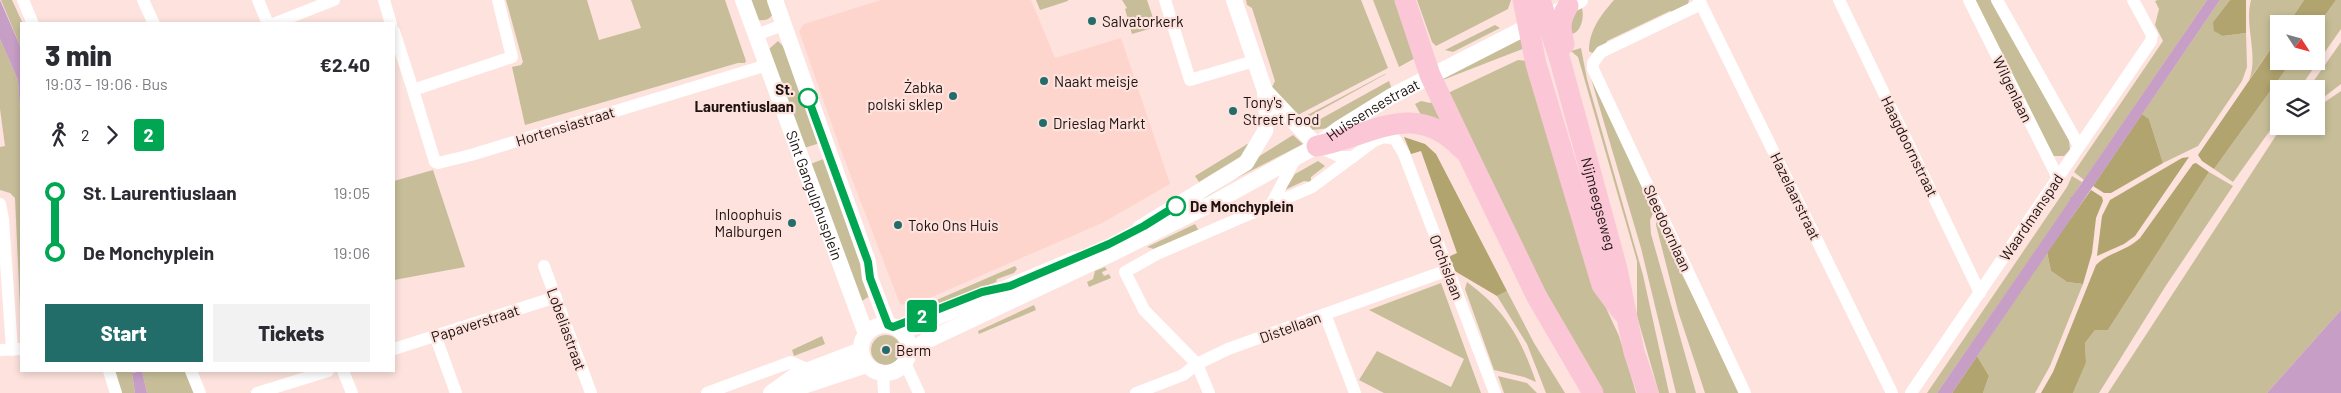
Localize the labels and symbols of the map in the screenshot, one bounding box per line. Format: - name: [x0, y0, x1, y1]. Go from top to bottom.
- place label: Salvatorkerk: [1102, 12, 1184, 30]
- marker: Salvatorkerk: [1086, 15, 1098, 27]
- north arrow: [2270, 15, 2325, 70]
- street label: Wilgenlaan: [1989, 53, 2037, 125]
- place label: Naakt meisje: [1054, 72, 1138, 90]
- marker: Naakt meisje: [1038, 75, 1050, 87]
- street label: Huissensestraat: [1322, 75, 1422, 144]
- place label: Żabka polski sklep: [867, 78, 943, 113]
- place label: St. Laurentiuslaan: [694, 80, 794, 115]
- marker: St. Laurentiuslaan: [798, 88, 818, 108]
- marker: Żabka polski sklep: [947, 90, 959, 102]
- place label: Tony's Street Food: [1243, 93, 1319, 128]
- street label: Haagdoornstraat: [1878, 93, 1942, 199]
- street label: Hortensiastraat: [513, 102, 617, 150]
- marker: Tony's Street Food: [1227, 105, 1239, 117]
- place label: Drieslag Markt: [1053, 114, 1146, 132]
- marker: Drieslag Markt: [1037, 117, 1049, 129]
- street label: Sint Gangulphusplein: [783, 128, 847, 263]
- street label: Hazelaarstraat: [1767, 149, 1825, 243]
- street label: Nijmeegseweg: [1578, 155, 1620, 252]
- street label: Waardmanspad: [1995, 170, 2067, 264]
- street label: Sleedoornlaan: [1640, 182, 1696, 274]
- marker: De Monchyplein: [1166, 196, 1186, 216]
- place label: De Monchyplein: [1190, 197, 1294, 215]
- place label: Inloophuis Malburgen: [715, 205, 782, 240]
- place label: Toko Ons Huis: [908, 216, 999, 234]
- marker: Inloophuis Malburgen: [786, 217, 798, 229]
- marker: Toko Ons Huis: [892, 219, 904, 231]
- street label: Orchislaan: [1426, 232, 1468, 302]
- street label: Lobeliastraat: [544, 285, 590, 373]
- street label: Papaverstraat: [429, 300, 521, 346]
- line badge: 2: [906, 300, 938, 332]
- street label: Distellaan: [1257, 308, 1323, 346]
- place label: Berm: [896, 341, 931, 359]
- marker: Berm: [880, 344, 892, 356]

